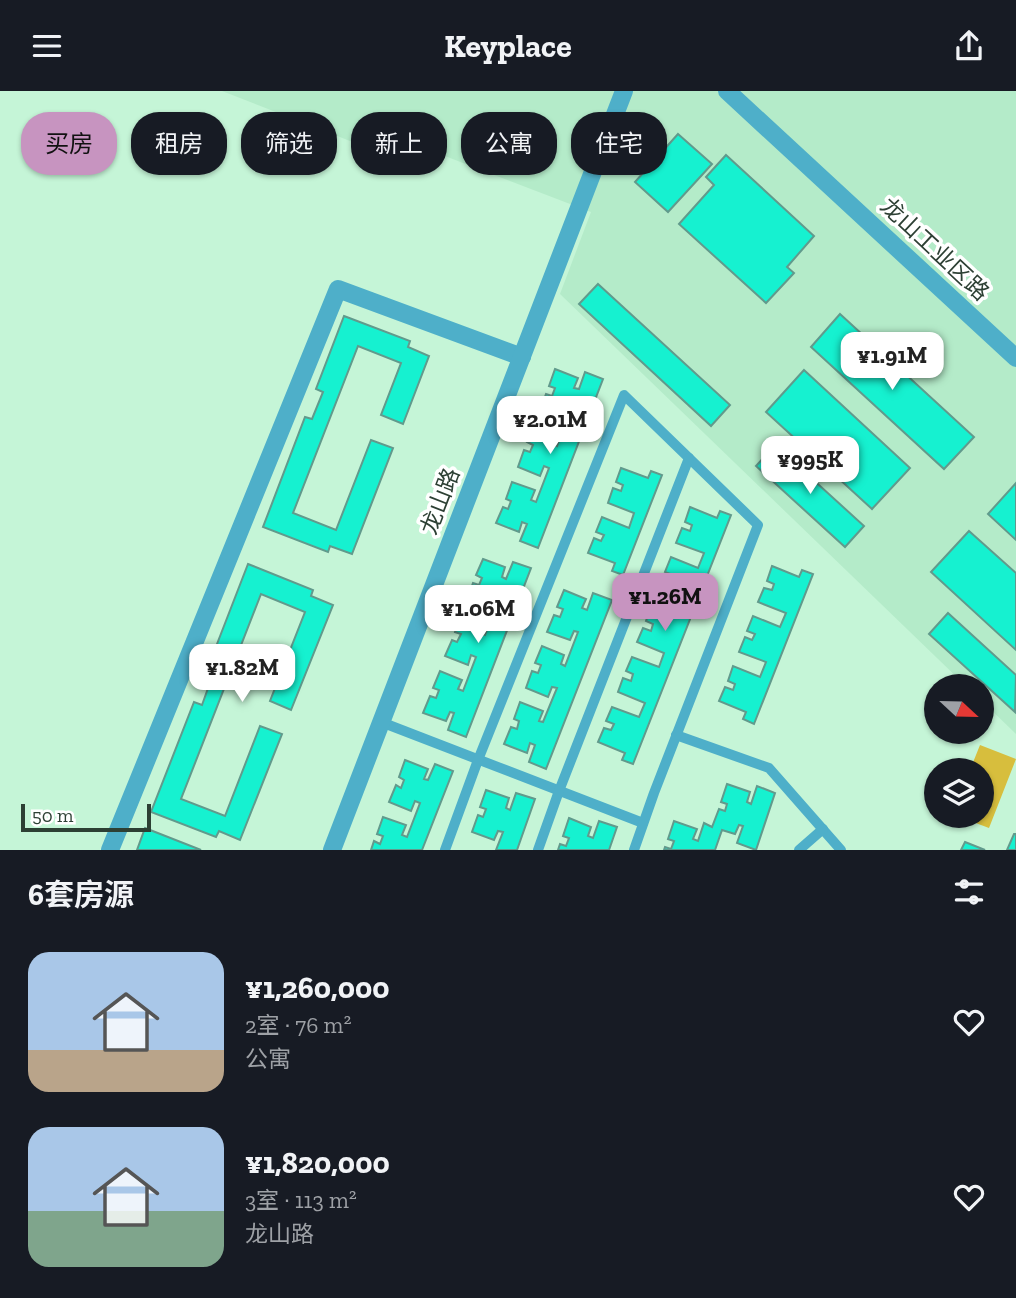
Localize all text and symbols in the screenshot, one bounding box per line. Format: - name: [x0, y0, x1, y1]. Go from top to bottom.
- icon: menu: [28, 27, 66, 65]
- text: Keyplace: [444, 27, 572, 65]
- icon: share: [950, 27, 988, 65]
- chip: 买房: [21, 112, 117, 175]
- chip: 租房: [131, 112, 227, 175]
- chip: 筛选: [241, 112, 337, 175]
- chip: 新上: [351, 112, 447, 175]
- chip: 公寓: [461, 112, 557, 175]
- chip: 住宅: [571, 112, 667, 175]
- street label: 龙山工业区路: [875, 192, 995, 306]
- pin: ¥1.91M: [835, 333, 949, 392]
- text: ¥1.91M: [857, 341, 927, 369]
- pin: ¥2.01M: [493, 397, 607, 456]
- text: ¥2.01M: [513, 405, 587, 433]
- pin: ¥995K: [761, 437, 859, 496]
- text: ¥995K: [777, 445, 843, 473]
- street label: 龙山路: [415, 464, 465, 538]
- pin: ¥1.26M: [608, 573, 722, 633]
- text: ¥1.26M: [628, 582, 702, 610]
- pin: ¥1.06M: [421, 585, 535, 645]
- text: ¥1.06M: [441, 594, 515, 622]
- pin: ¥1.82M: [185, 645, 299, 704]
- text: ¥1.82M: [205, 653, 279, 681]
- north arrow: [924, 674, 994, 744]
- map controls: [924, 674, 994, 828]
- button: layers: [924, 758, 994, 828]
- scale bar: [21, 801, 150, 833]
- text: 50 m: [32, 804, 73, 827]
- icon: filters: [950, 873, 988, 911]
- text: 6套房源: [28, 877, 134, 913]
- text: ¥1,260,000: [245, 970, 390, 1006]
- icon: home: [84, 980, 168, 1064]
- icon: heart: [950, 1003, 988, 1041]
- text: 2室 · 76 m²: [245, 1011, 351, 1039]
- text: 公寓: [245, 1045, 291, 1073]
- text: ¥1,820,000: [245, 1145, 390, 1181]
- icon: home: [84, 1155, 168, 1239]
- icon: heart: [950, 1178, 988, 1216]
- text: 3室 · 113 m²: [245, 1186, 357, 1214]
- text: 龙山路: [245, 1220, 314, 1248]

